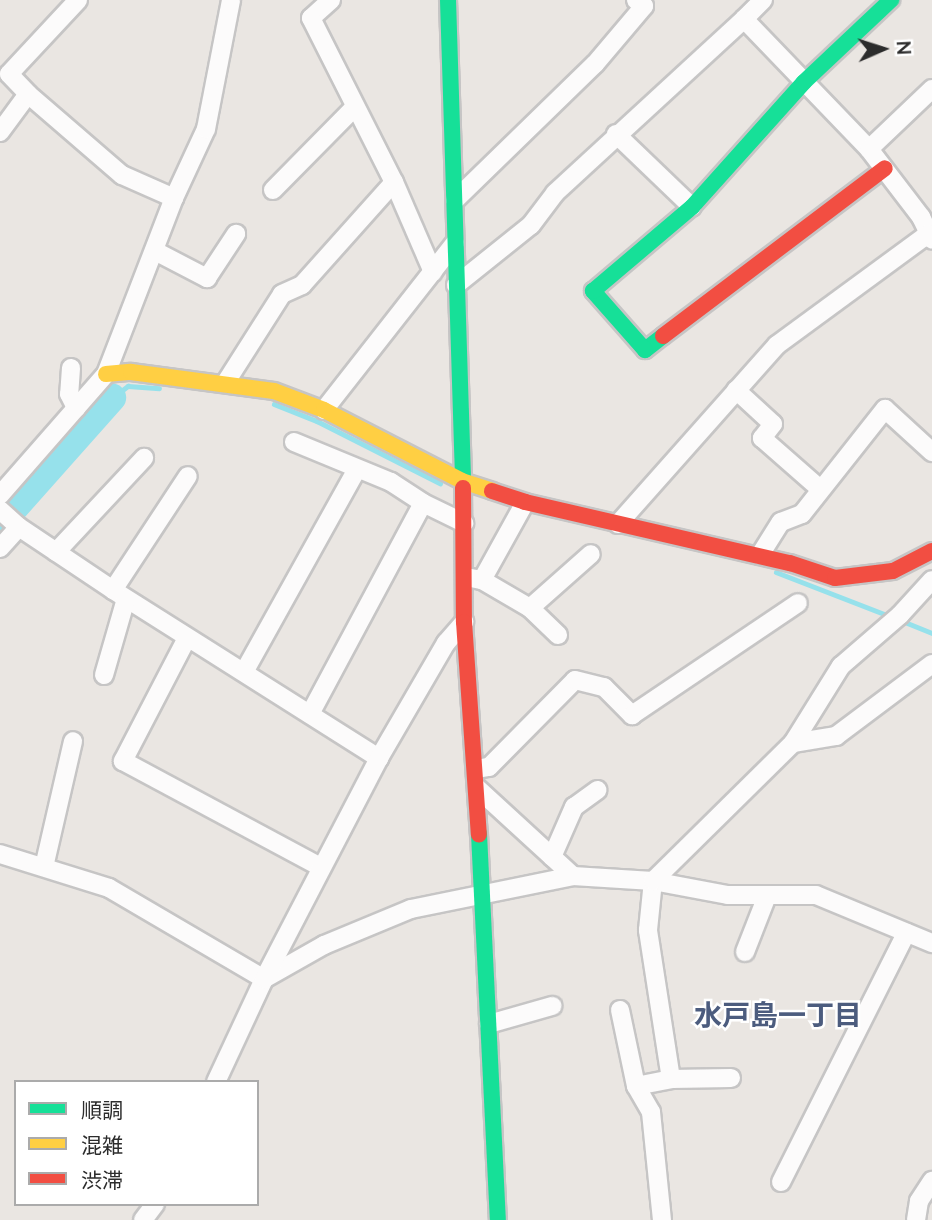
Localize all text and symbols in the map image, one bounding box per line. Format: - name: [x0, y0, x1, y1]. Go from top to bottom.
- north arrow: [848, 14, 918, 84]
- text: N: [892, 40, 916, 56]
- district label: 水戸島一丁目: [694, 998, 862, 1032]
- legend: [14, 1080, 259, 1206]
- text: 順調: [81, 1097, 123, 1123]
- text: 混雑: [81, 1132, 123, 1158]
- text: 渋滞: [81, 1167, 123, 1193]

